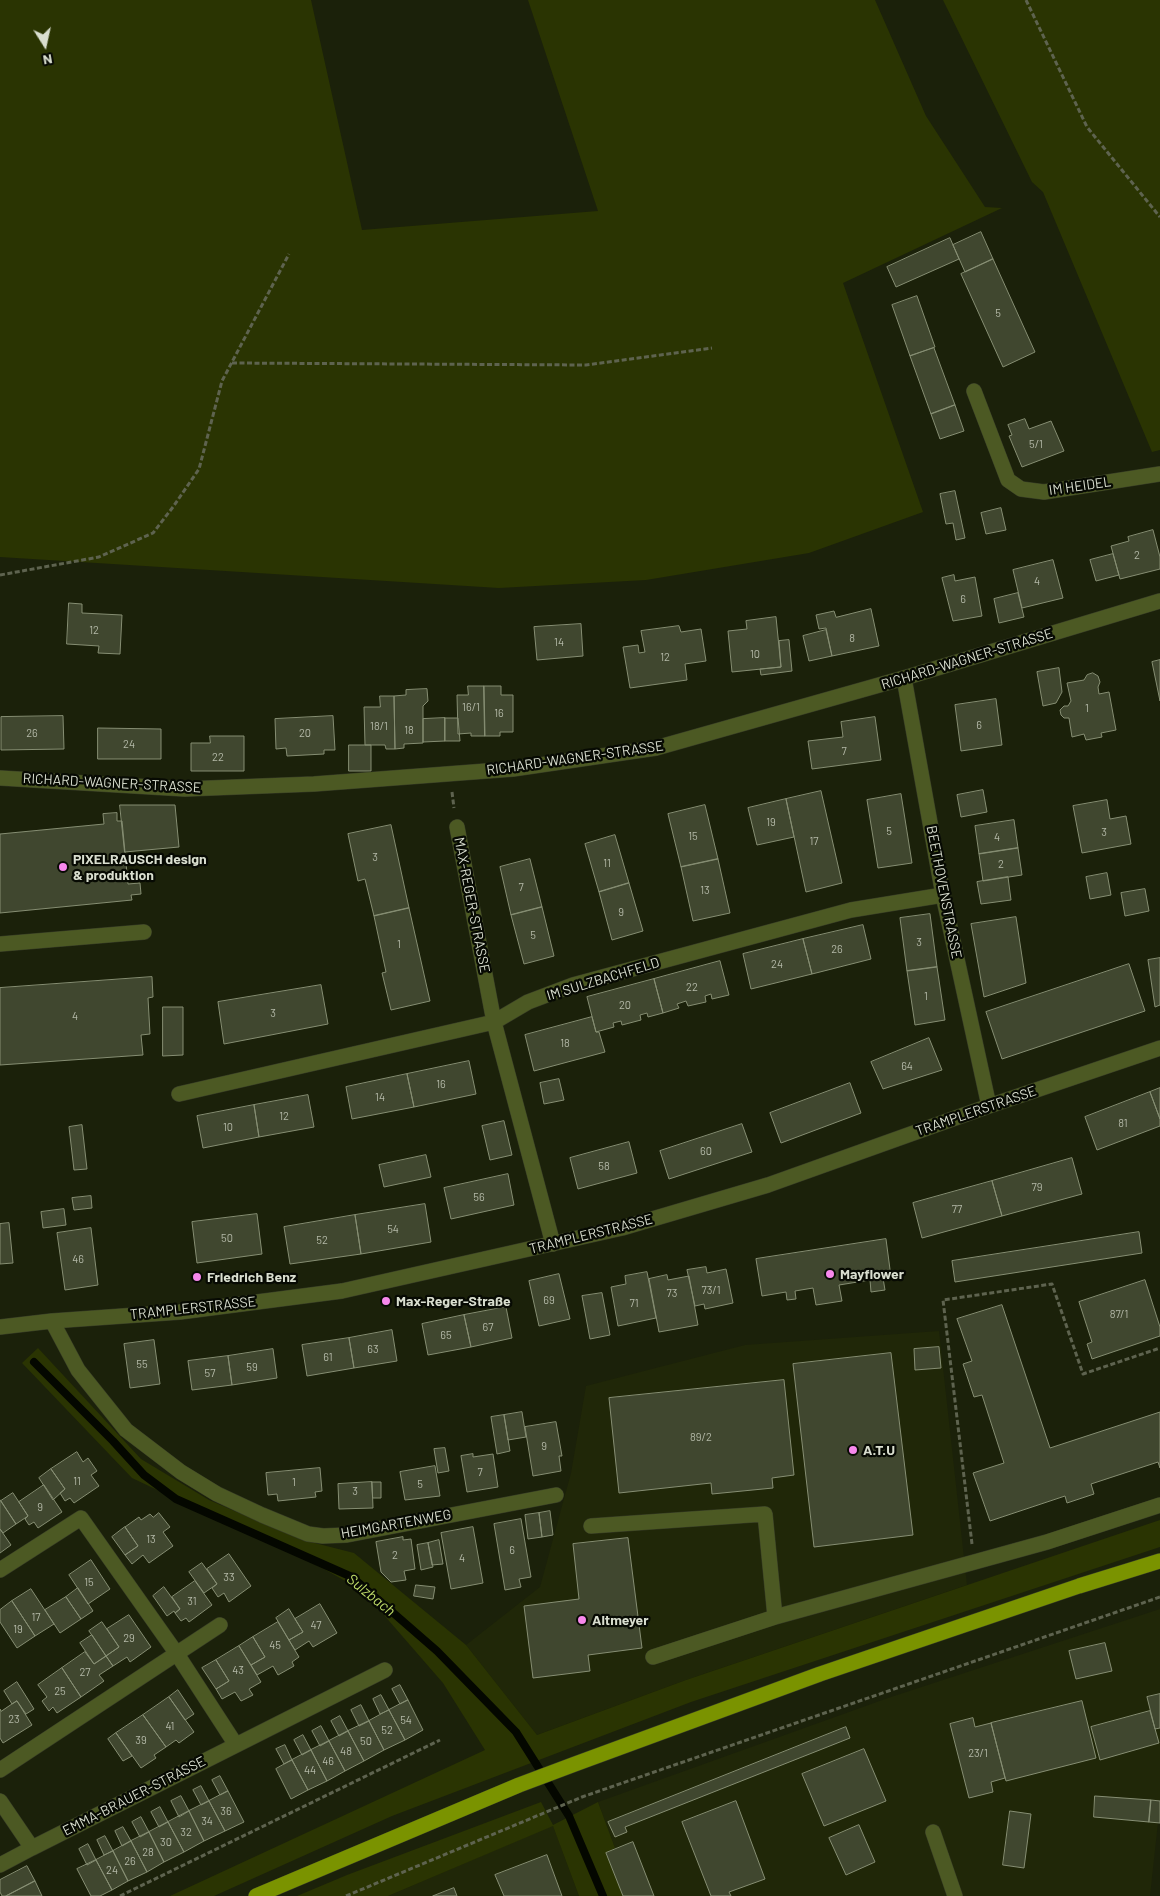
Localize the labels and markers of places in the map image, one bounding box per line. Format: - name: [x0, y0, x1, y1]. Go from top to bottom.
- place label: PIXELRAUSCH design & produktion: [73, 851, 207, 884]
- marker: PIXELRAUSCH design & produktion: [57, 861, 69, 873]
- place label: Mayflower: [840, 1266, 904, 1282]
- marker: Mayflower: [824, 1268, 836, 1280]
- place label: Friedrich Benz: [207, 1269, 296, 1285]
- marker: Friedrich Benz: [191, 1271, 203, 1283]
- place label: Max-Reger-Straße: [396, 1293, 511, 1309]
- marker: Max-Reger-Straße: [380, 1295, 392, 1307]
- place label: A.T.U: [863, 1442, 895, 1458]
- marker: A.T.U: [847, 1444, 859, 1456]
- place label: Altmeyer: [592, 1612, 649, 1628]
- marker: Altmeyer: [576, 1614, 588, 1626]

